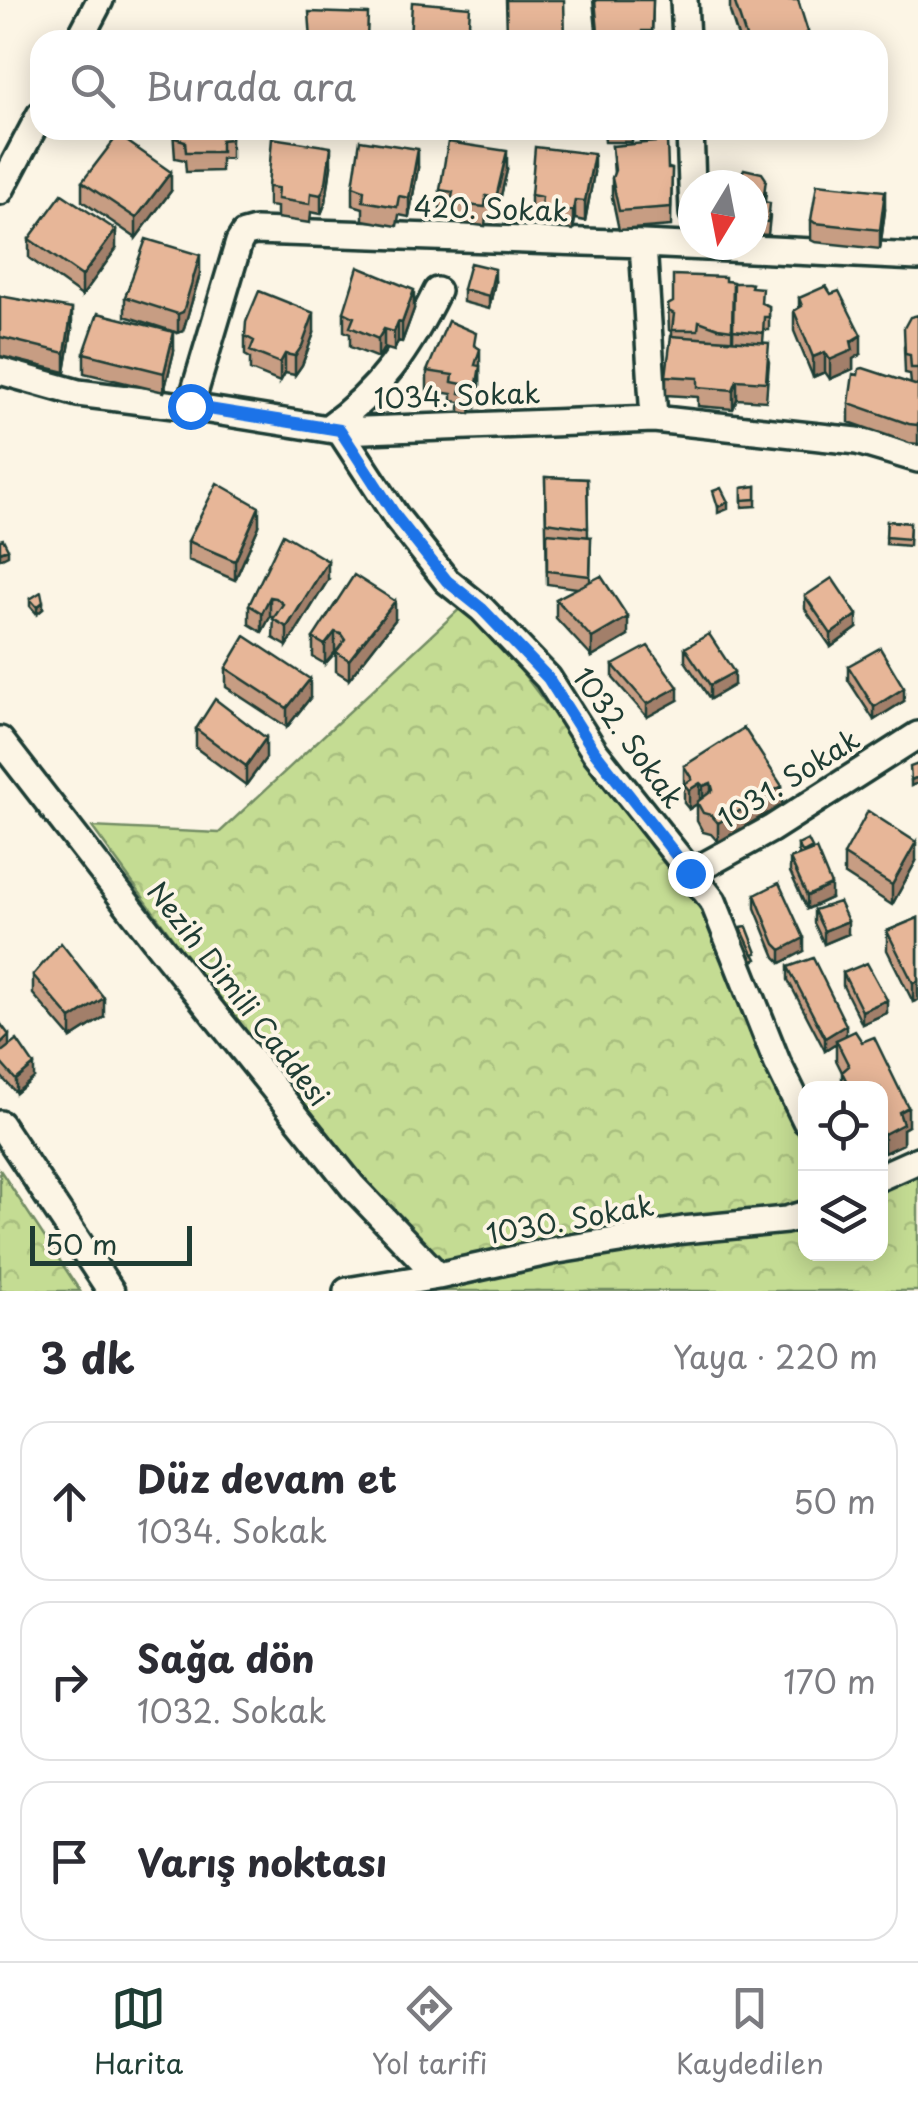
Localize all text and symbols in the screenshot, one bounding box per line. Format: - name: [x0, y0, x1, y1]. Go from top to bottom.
- search box: [30, 30, 888, 140]
- text: Burada ara: [145, 57, 356, 114]
- icon: search: [65, 58, 120, 113]
- north arrow: [678, 170, 768, 260]
- street label: 420. Sokak: [413, 183, 569, 232]
- street label: 1034. Sokak: [373, 370, 541, 419]
- route start: [168, 384, 214, 430]
- street label: 1032. Sokak: [563, 657, 695, 817]
- street label: 1031. Sokak: [709, 717, 867, 838]
- route end: [668, 851, 714, 897]
- street label: Nezih Dimili Caddesi: [138, 871, 341, 1115]
- map controls: [798, 1081, 888, 1261]
- button: locate: [798, 1081, 888, 1171]
- button: layers: [798, 1171, 888, 1261]
- street label: 1030. Sokak: [482, 1183, 657, 1254]
- scale bar: [30, 1221, 192, 1266]
- text: 50 m: [45, 1222, 118, 1265]
- text: 3 dk: [40, 1325, 135, 1388]
- text: Yaya · 220 m: [673, 1332, 878, 1380]
- text: Düz devam et: [137, 1449, 397, 1506]
- icon: ahead: [42, 1474, 97, 1529]
- text: 50 m: [793, 1477, 876, 1525]
- text: 1034. Sokak: [137, 1506, 327, 1554]
- text: Sağa dön: [137, 1629, 315, 1686]
- icon: right: [42, 1654, 97, 1709]
- text: 170 m: [783, 1657, 876, 1705]
- text: 1032. Sokak: [137, 1686, 326, 1734]
- text: Varış noktası: [137, 1833, 387, 1890]
- icon: arrive: [42, 1834, 97, 1889]
- tab: Harita: [94, 1981, 183, 2084]
- tab: Yol tarifi: [371, 1981, 488, 2084]
- tab: Kaydedilen: [676, 1981, 824, 2084]

